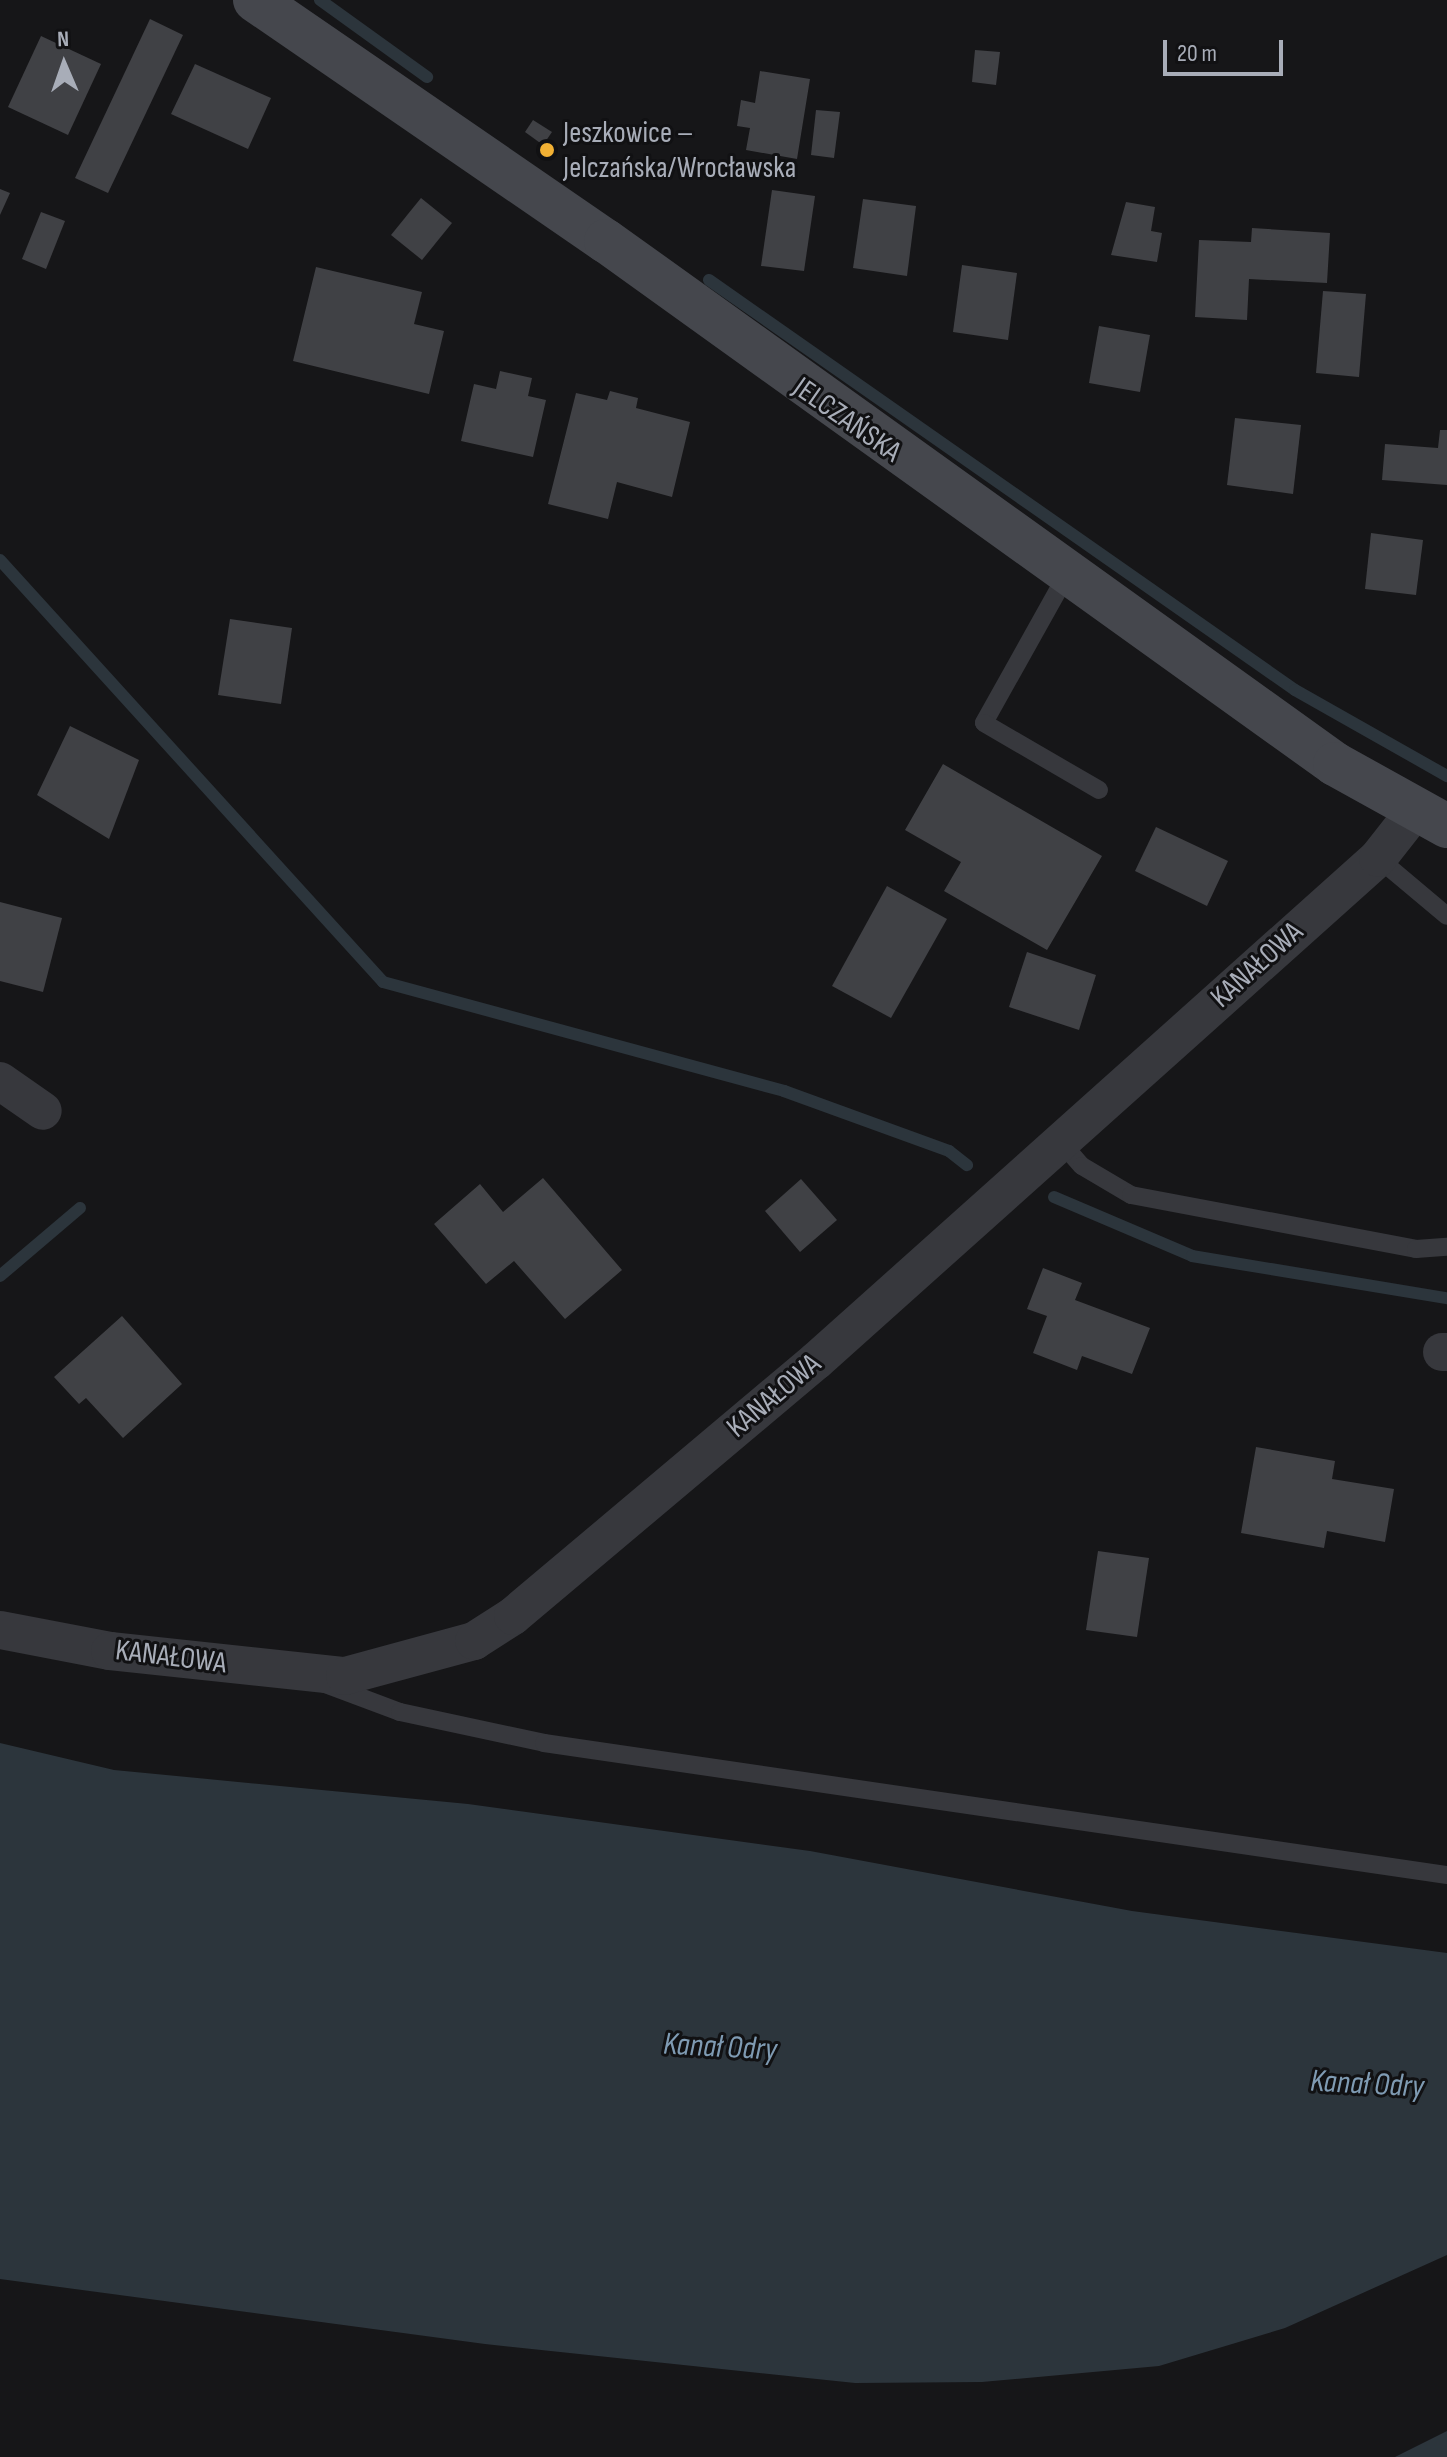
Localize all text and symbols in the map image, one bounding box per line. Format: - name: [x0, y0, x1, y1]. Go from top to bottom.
- north arrow: [24, 24, 104, 104]
- scale bar: [1167, 24, 1287, 74]
- text: N: [57, 26, 69, 53]
- text: 20 m: [1177, 39, 1217, 68]
- place label: Jeszkowice – Jelczańska/Wrocławska: [563, 115, 796, 186]
- marker: Jeszkowice – Jelczańska/Wrocławska: [538, 141, 556, 159]
- street label: JELCZAŃSKA: [786, 370, 908, 470]
- street label: KANAŁOWA: [1204, 914, 1310, 1016]
- street label: KANAŁOWA: [720, 1346, 828, 1446]
- street label: KANAŁOWA: [113, 1632, 229, 1682]
- water label: Kanał Odry: [662, 2026, 778, 2070]
- water label: Kanał Odry: [1309, 2063, 1425, 2107]

